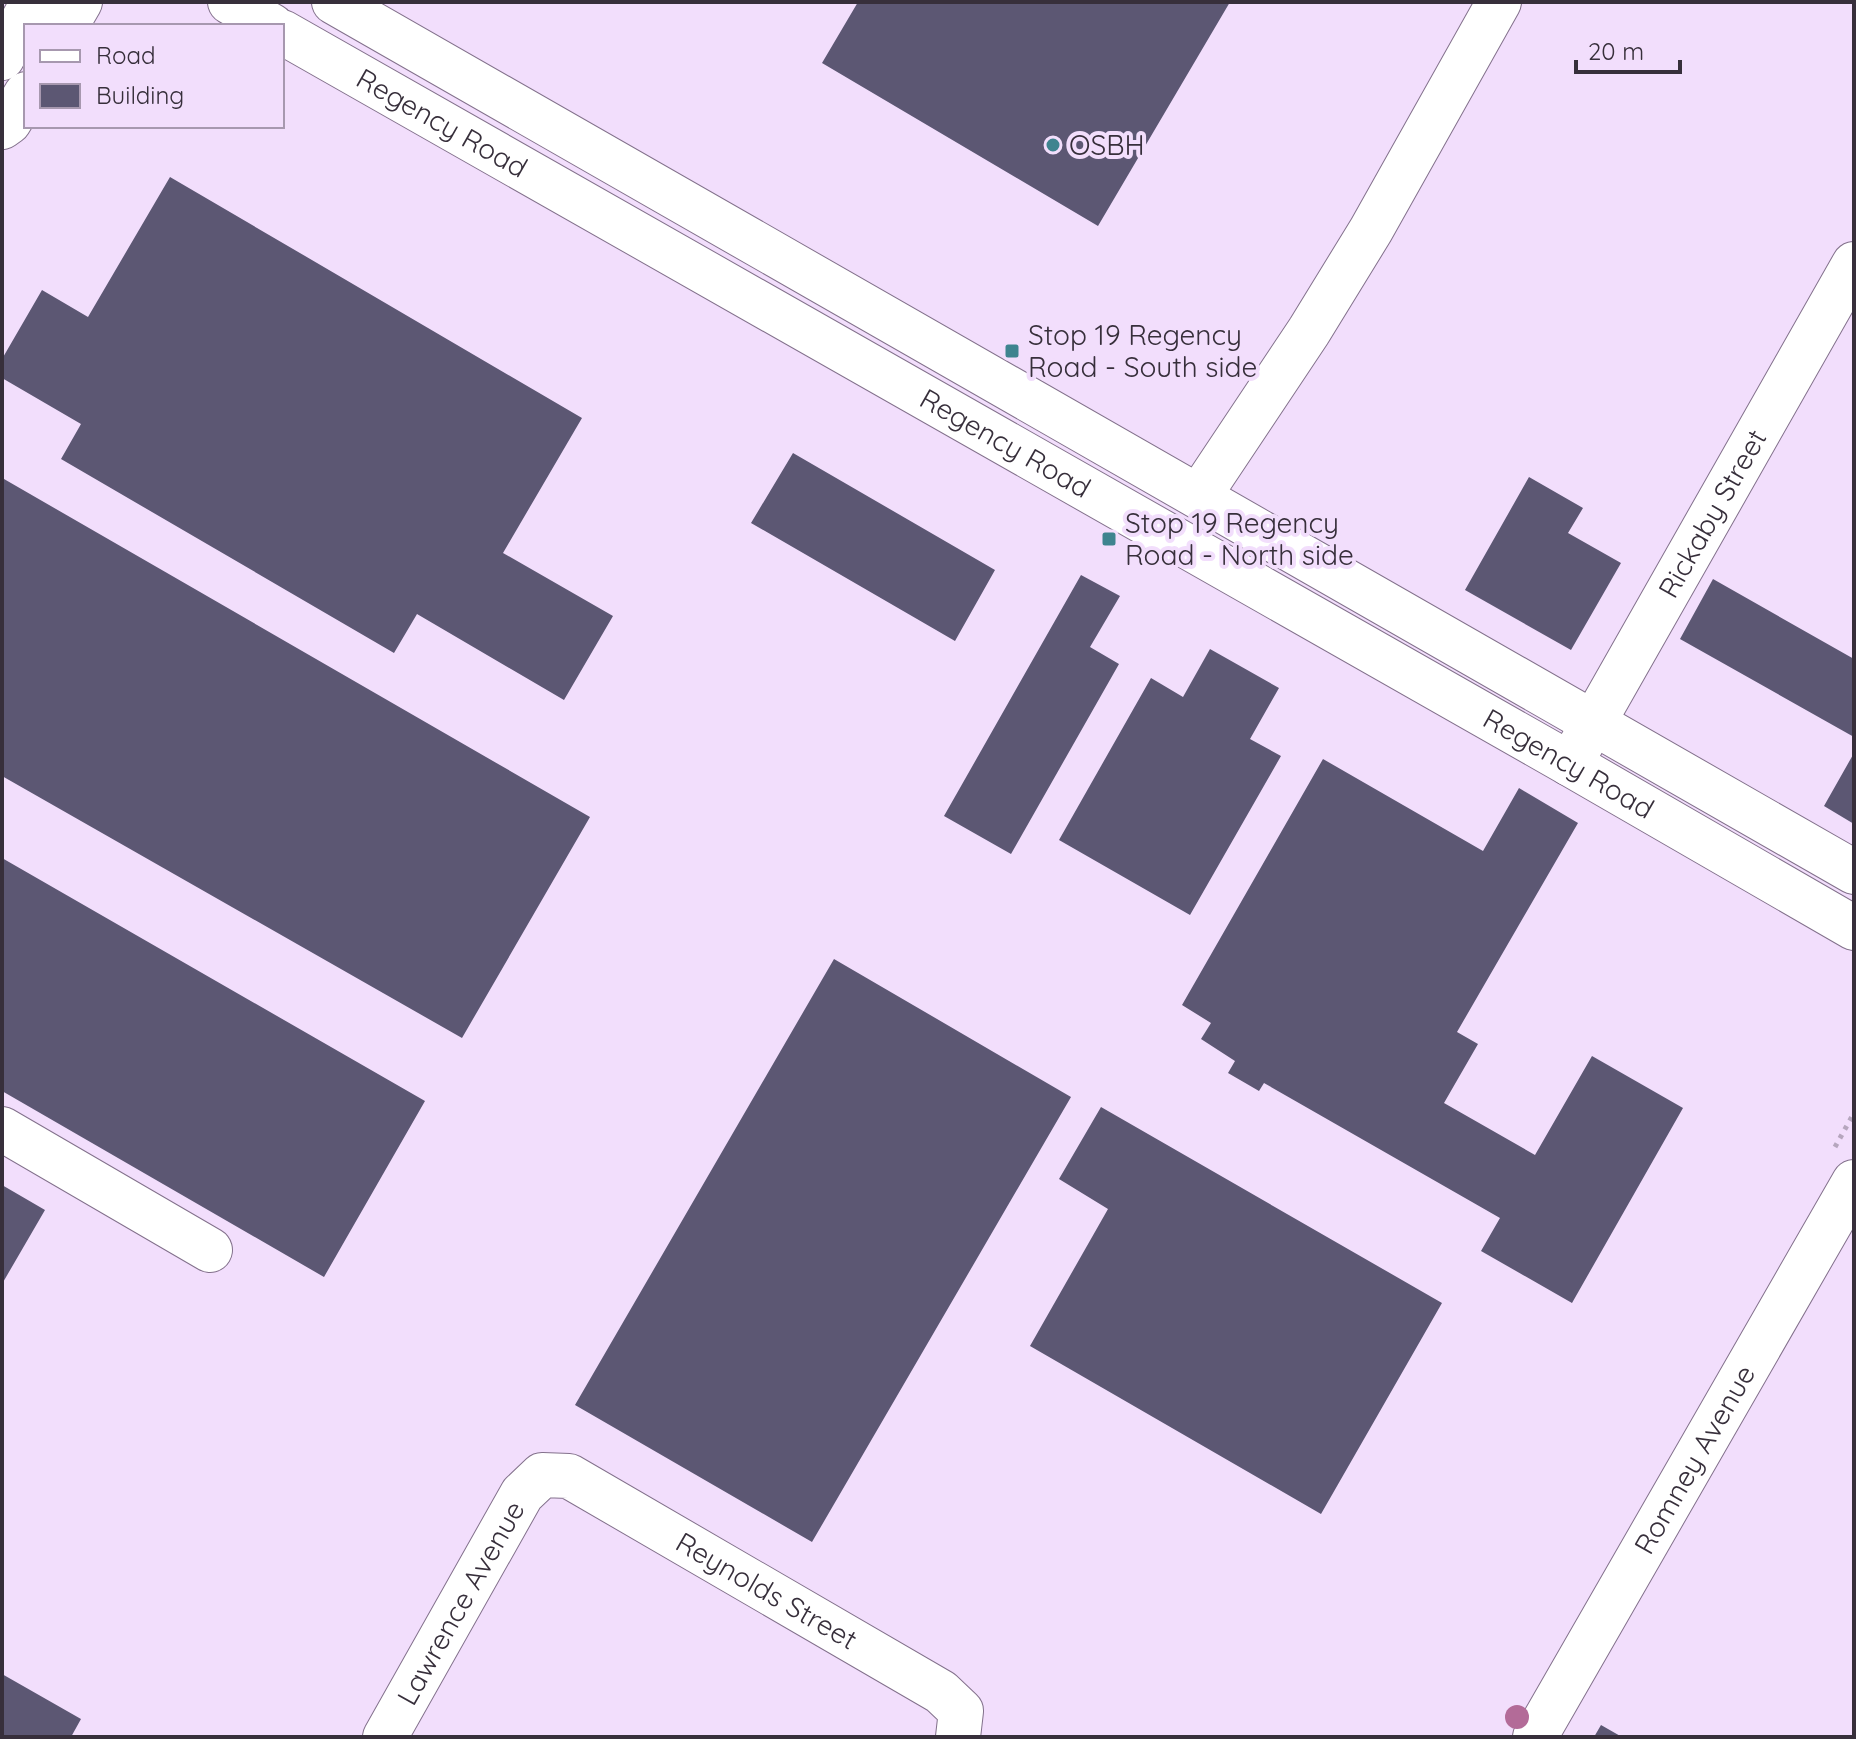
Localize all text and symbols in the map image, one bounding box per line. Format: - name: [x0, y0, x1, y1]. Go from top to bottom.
- legend: [24, 24, 284, 128]
- scale bar: [1576, 24, 1680, 74]
- text: 20 m: [1588, 36, 1644, 66]
- text: Road: [96, 40, 156, 70]
- street label: Regency Road: [351, 60, 534, 185]
- text: Building: [96, 80, 184, 110]
- place label: OSBH: [1069, 127, 1145, 162]
- marker: OSBH: [1044, 136, 1062, 154]
- place label: Stop 19 Regency Road - South side: [1028, 317, 1257, 384]
- marker: Stop 19 Regency Road - South side: [1003, 342, 1021, 360]
- street label: Regency Road: [914, 380, 1097, 505]
- street label: Rickaby Street: [1650, 423, 1774, 604]
- place label: Stop 19 Regency Road - North side: [1125, 505, 1354, 572]
- marker: Stop 19 Regency Road - North side: [1100, 530, 1118, 548]
- street label: Regency Road: [1477, 700, 1660, 826]
- street label: Romney Avenue: [1626, 1359, 1762, 1560]
- street label: Lawrence Avenue: [389, 1494, 532, 1711]
- street label: Reynolds Street: [670, 1524, 864, 1657]

